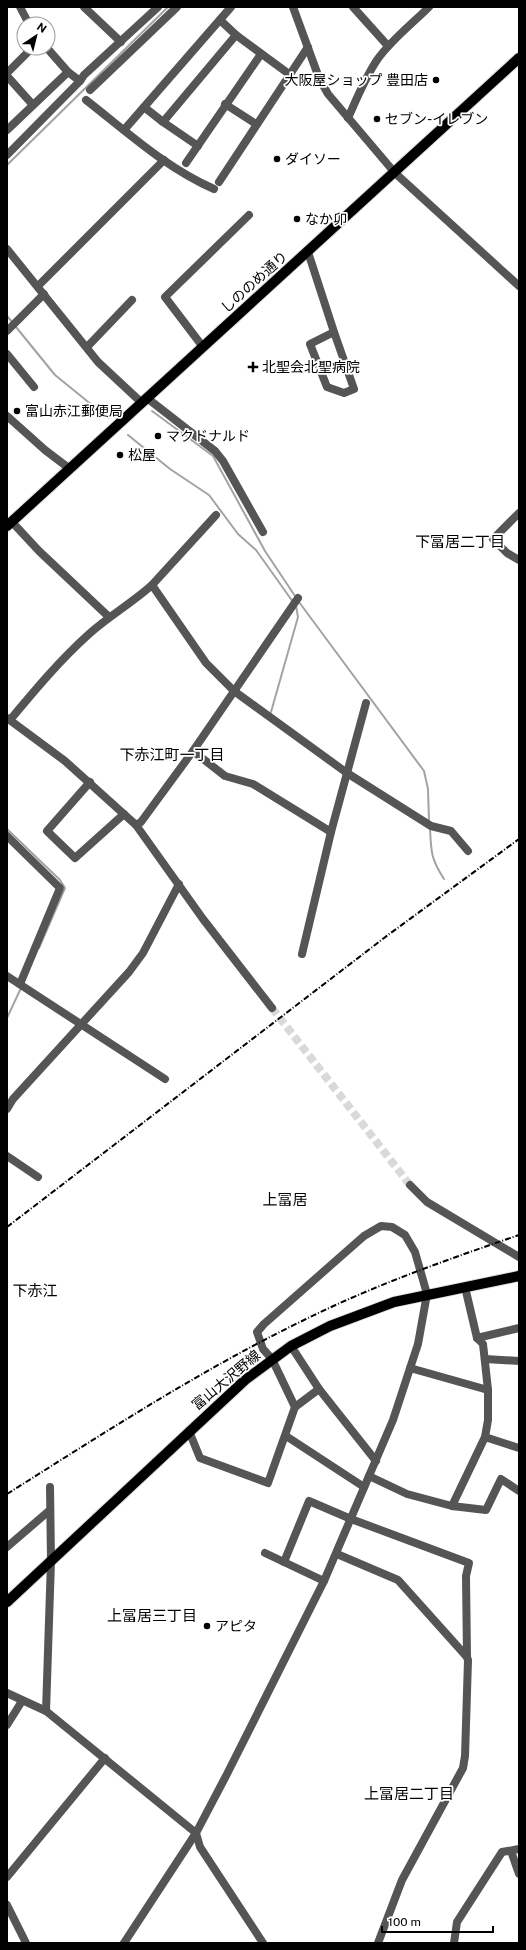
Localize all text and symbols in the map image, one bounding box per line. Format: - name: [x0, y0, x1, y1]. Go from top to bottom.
- north arrow: [16, 16, 56, 56]
- text: N: [35, 20, 49, 35]
- place label: 大阪屋ショップ 豊田店: [285, 72, 428, 88]
- marker: 大阪屋ショップ 豊田店: [431, 75, 441, 85]
- place label: セブン-イレブン: [385, 111, 488, 127]
- marker: セブン-イレブン: [372, 114, 382, 124]
- place label: ダイソー: [285, 151, 341, 167]
- marker: ダイソー: [272, 154, 282, 164]
- place label: なか卯: [305, 211, 347, 227]
- marker: なか卯: [292, 214, 302, 224]
- street label: しののめ通り: [217, 248, 291, 316]
- place label: 北聖会北聖病院: [262, 359, 360, 375]
- marker: 北聖会北聖病院: [247, 361, 259, 373]
- place label: 富山赤江郵便局: [25, 403, 123, 419]
- marker: 富山赤江郵便局: [12, 406, 22, 416]
- place label: マクドナルド: [166, 428, 250, 444]
- marker: マクドナルド: [153, 431, 163, 441]
- place label: 松屋: [128, 447, 156, 463]
- marker: 松屋: [115, 450, 125, 460]
- district label: 下冨居二丁目: [415, 533, 505, 550]
- district label: 下赤江町一丁目: [119, 746, 225, 763]
- district label: 上冨居: [262, 1191, 308, 1208]
- district label: 下赤江: [12, 1282, 58, 1299]
- street label: 富山大沢野線: [189, 1347, 263, 1413]
- district label: 上冨居三丁目: [107, 1607, 197, 1624]
- place label: アピタ: [215, 1618, 257, 1634]
- marker: アピタ: [202, 1621, 212, 1631]
- district label: 上冨居二丁目: [364, 1785, 454, 1802]
- scale bar: [382, 1908, 493, 1934]
- text: 100 m: [388, 1915, 421, 1929]

